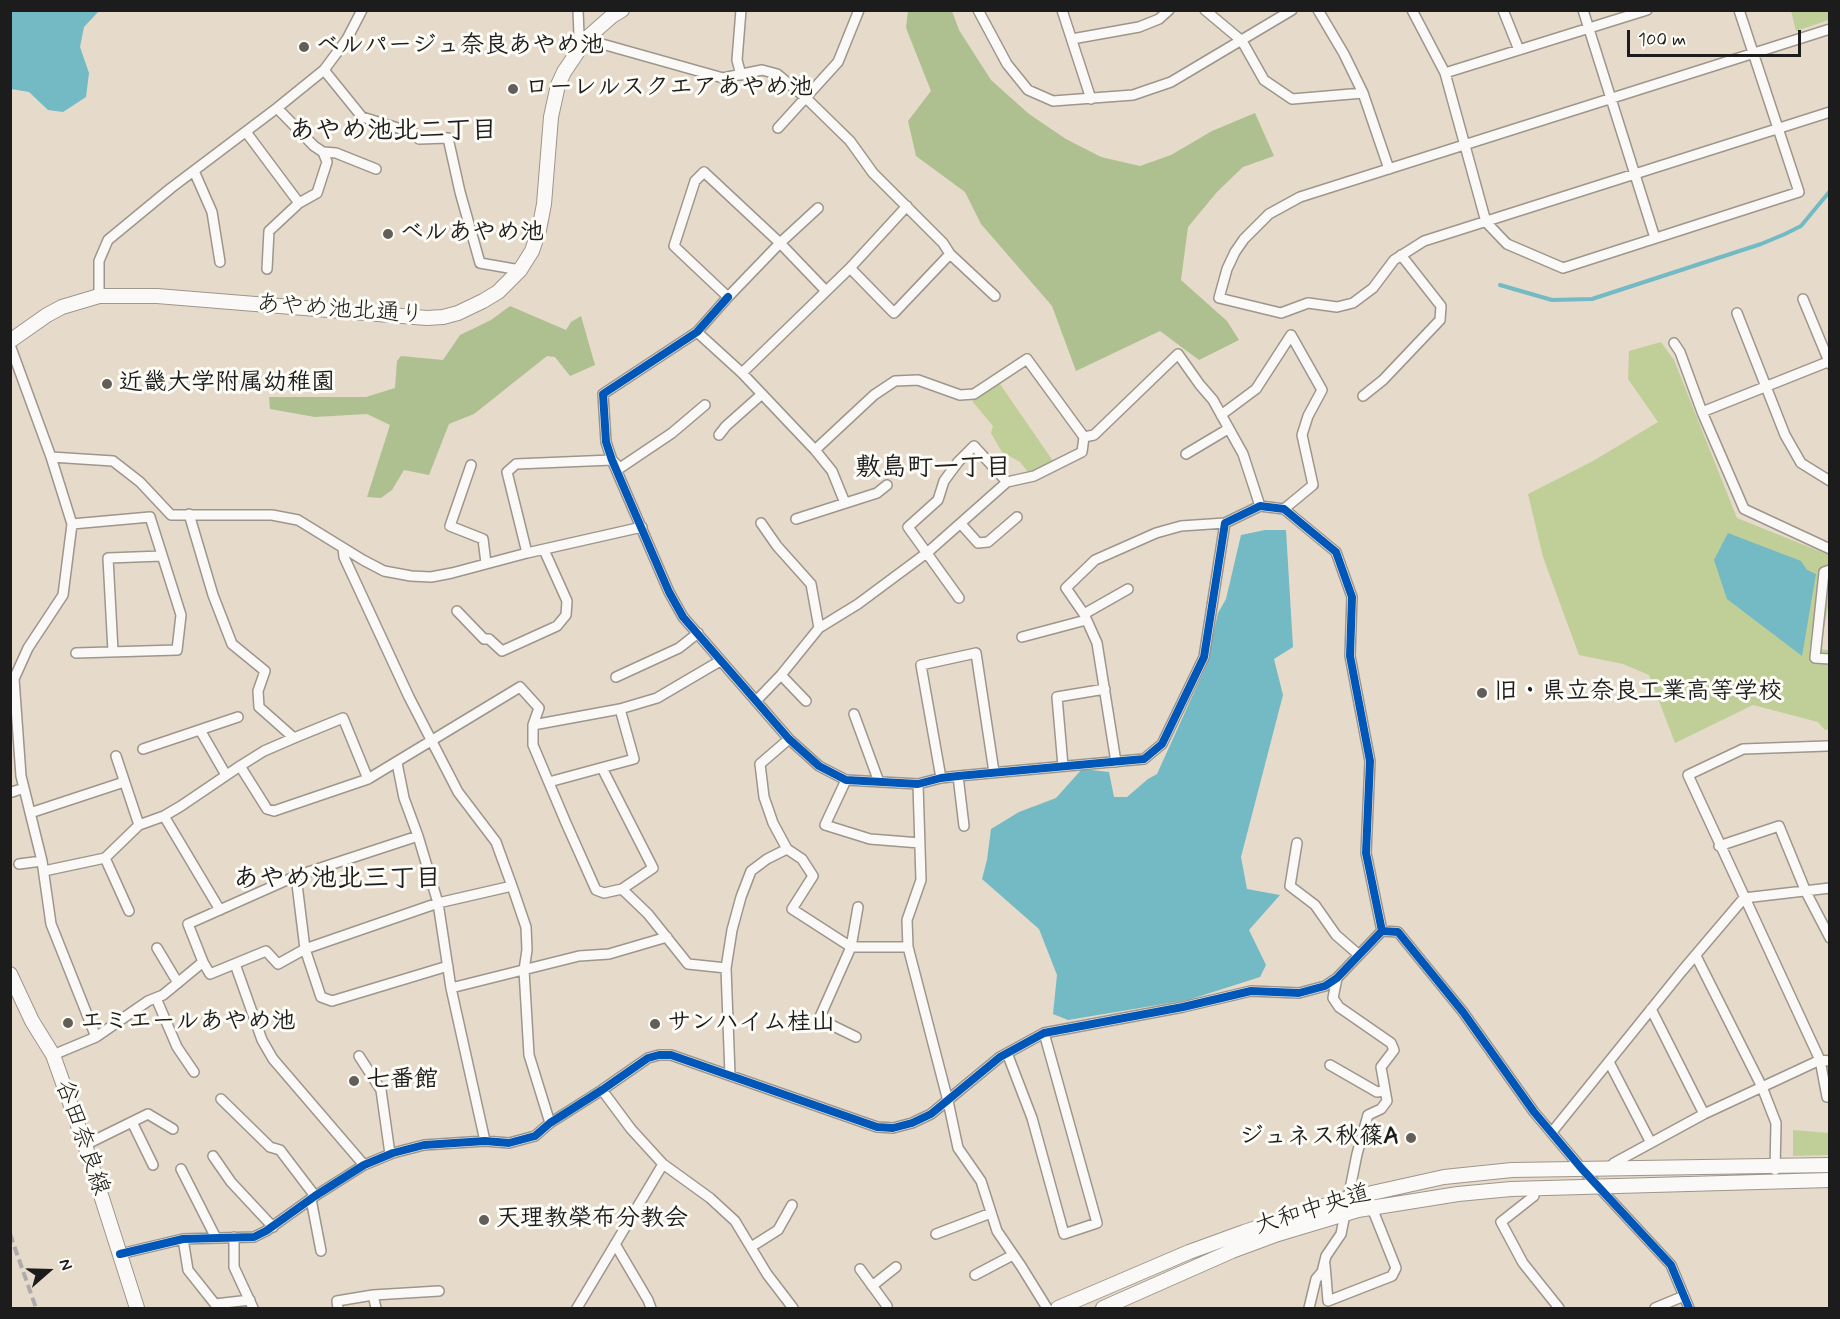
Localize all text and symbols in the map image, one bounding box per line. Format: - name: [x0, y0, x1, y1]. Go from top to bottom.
- scale bar: [1630, 18, 1804, 56]
- text: 100 m: [1638, 28, 1686, 52]
- place label: ベルパージュ奈良あやめ池: [316, 33, 604, 61]
- marker: ベルパージュ奈良あやめ池: [297, 40, 311, 54]
- place label: ローレルスクエアあやめ池: [525, 75, 813, 103]
- marker: ローレルスクエアあやめ池: [506, 82, 520, 96]
- district label: あやめ池北二丁目: [289, 117, 497, 149]
- place label: ベルあやめ池: [400, 220, 544, 248]
- marker: ベルあやめ池: [381, 227, 395, 241]
- street label: あやめ池北通り: [255, 291, 425, 331]
- place label: 近畿大学附属幼稚園: [119, 370, 335, 398]
- marker: 近畿大学附属幼稚園: [100, 377, 114, 391]
- district label: 敷島町一丁目: [855, 454, 1011, 486]
- place label: 旧・県立奈良工業高等学校: [1494, 679, 1782, 707]
- marker: 旧・県立奈良工業高等学校: [1475, 686, 1489, 700]
- district label: あやめ池北三丁目: [233, 865, 441, 897]
- place label: エミエールあやめ池: [80, 1009, 296, 1037]
- place label: サンハイム桂山: [667, 1010, 835, 1038]
- marker: エミエールあやめ池: [61, 1016, 75, 1030]
- marker: サンハイム桂山: [648, 1017, 662, 1031]
- place label: 七番館: [366, 1067, 438, 1095]
- marker: 七番館: [347, 1074, 361, 1088]
- street label: 谷田奈良線: [48, 1077, 114, 1199]
- place label: ジュネス秋篠A: [1239, 1124, 1399, 1152]
- marker: ジュネス秋篠A: [1404, 1131, 1418, 1145]
- street label: 大和中央道: [1251, 1180, 1375, 1242]
- place label: 天理教榮布分教会: [496, 1206, 688, 1234]
- marker: 天理教榮布分教会: [477, 1213, 491, 1227]
- north arrow: [18, 1241, 78, 1301]
- text: N: [54, 1256, 77, 1273]

